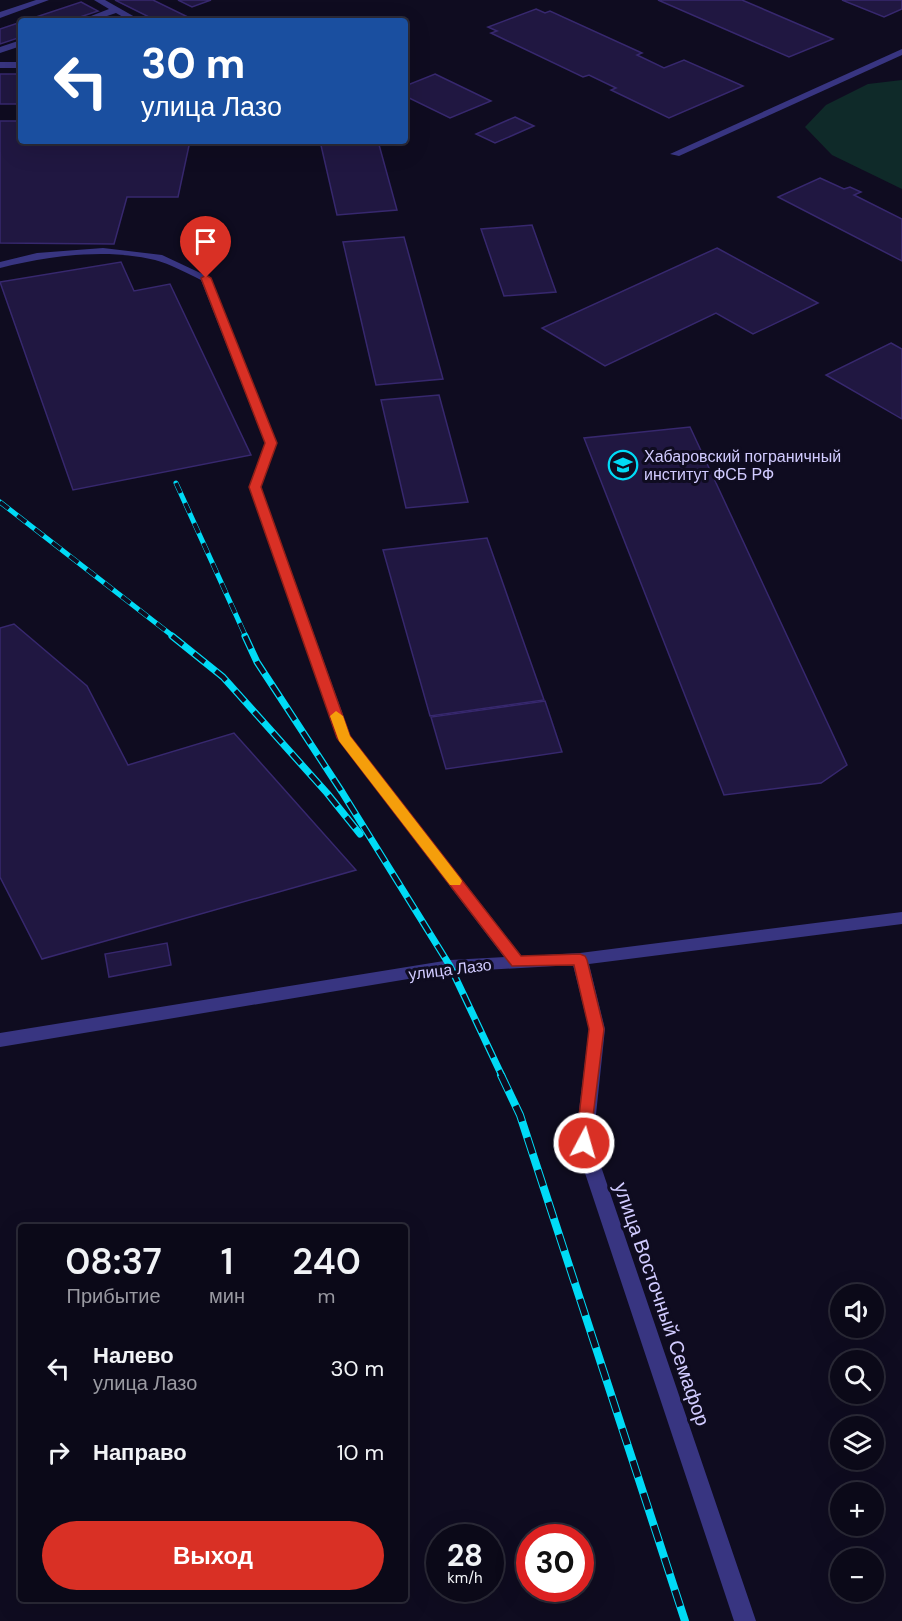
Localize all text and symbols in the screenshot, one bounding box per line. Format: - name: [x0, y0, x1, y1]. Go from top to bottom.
- text: 30 m: [141, 36, 245, 91]
- icon: left: [42, 42, 120, 120]
- text: улица Лазо: [141, 89, 282, 124]
- pin: [180, 216, 231, 278]
- icon: arrive: [189, 225, 222, 258]
- place label: Хабаровский пограничный институт ФСБ РФ: [644, 446, 841, 485]
- school or university icon: Хабаровский пограничный институт ФСБ РФ: [607, 449, 639, 481]
- street label: улица Лазо: [407, 954, 493, 985]
- position arrow: [552, 1111, 616, 1175]
- street label: улица Восточный Семафор: [608, 1179, 716, 1429]
- text: 08:37: [65, 1238, 162, 1285]
- text: 1: [221, 1238, 233, 1285]
- text: 240: [292, 1238, 361, 1285]
- text: Прибытие: [67, 1283, 161, 1309]
- text: мин: [209, 1283, 245, 1309]
- text: m: [318, 1283, 335, 1309]
- map controls: [830, 1284, 884, 1602]
- button: sound: [830, 1284, 884, 1338]
- text: Налево: [93, 1341, 174, 1370]
- button: search: [830, 1350, 884, 1404]
- icon: left: [42, 1352, 75, 1385]
- text: 30 m: [330, 1354, 384, 1383]
- text: улица Лазо: [93, 1370, 197, 1396]
- button: layers: [830, 1416, 884, 1470]
- icon: right: [42, 1436, 75, 1469]
- text: Направо: [93, 1438, 187, 1467]
- text: 10 m: [337, 1438, 384, 1467]
- button: +: [830, 1482, 884, 1536]
- button: Выход: [42, 1521, 384, 1590]
- speed limit sign: 30: [516, 1524, 594, 1602]
- text: 28: [447, 1536, 483, 1575]
- button: −: [830, 1548, 884, 1602]
- text: km/h: [447, 1568, 483, 1588]

